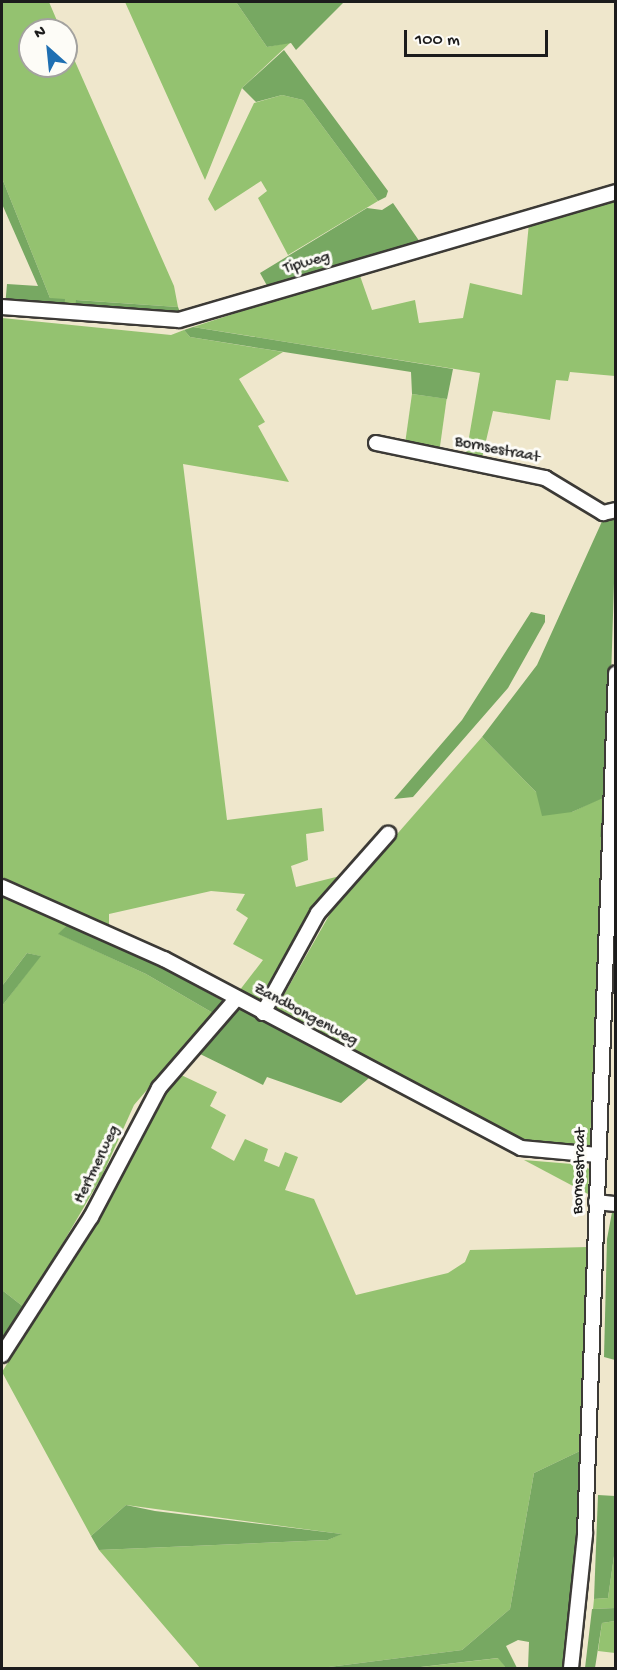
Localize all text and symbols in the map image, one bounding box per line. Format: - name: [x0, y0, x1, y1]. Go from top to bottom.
- north arrow: [18, 18, 78, 78]
- scale bar: [407, 18, 551, 56]
- text: N: [32, 22, 49, 44]
- text: 100 m: [415, 30, 460, 51]
- street label: Tipweg: [282, 248, 332, 280]
- street label: Bornsestraat: [453, 433, 541, 469]
- street label: Zandbongenweg: [250, 980, 360, 1052]
- street label: Hertmerweg: [71, 1123, 125, 1207]
- street label: Bornsestraat: [570, 1128, 592, 1214]

